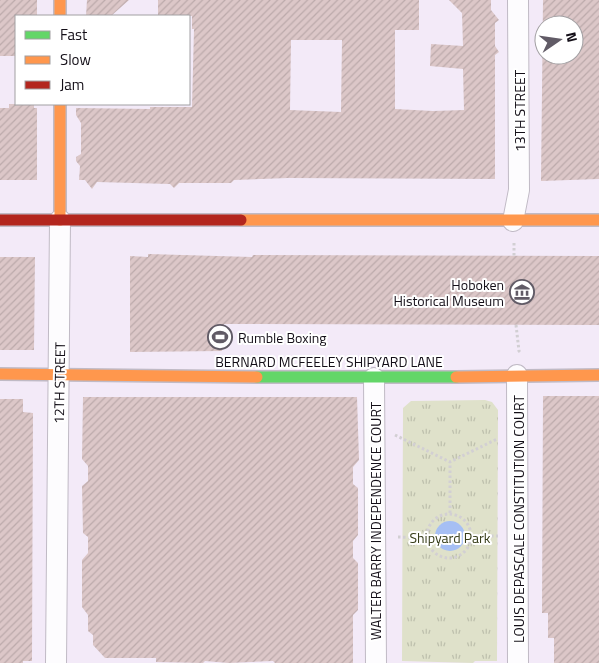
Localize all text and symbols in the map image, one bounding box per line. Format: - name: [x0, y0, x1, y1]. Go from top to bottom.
- legend: [15, 15, 190, 105]
- north arrow: [534, 15, 584, 65]
- text: Fast: [60, 23, 88, 46]
- text: N: [561, 30, 583, 44]
- text: Slow: [60, 48, 91, 71]
- street label: 13TH STREET: [509, 69, 530, 152]
- text: Jam: [60, 73, 84, 96]
- place label: Hoboken Historical Museum: [393, 274, 504, 311]
- museum icon: Hoboken Historical Museum: [509, 279, 535, 305]
- sports icon: Rumble Boxing: [207, 324, 233, 350]
- place label: Rumble Boxing: [238, 327, 326, 348]
- street label: 12TH STREET: [48, 341, 70, 424]
- street label: BERNARD MCFEELEY SHIPYARD LANE: [215, 351, 443, 372]
- street label: LOUIS DEPASCALE CONSTITUTION COURT: [508, 394, 529, 643]
- street label: WALTER BARRY INDEPENDENCE COURT: [365, 401, 386, 640]
- park label: Shipyard Park: [409, 527, 491, 548]

